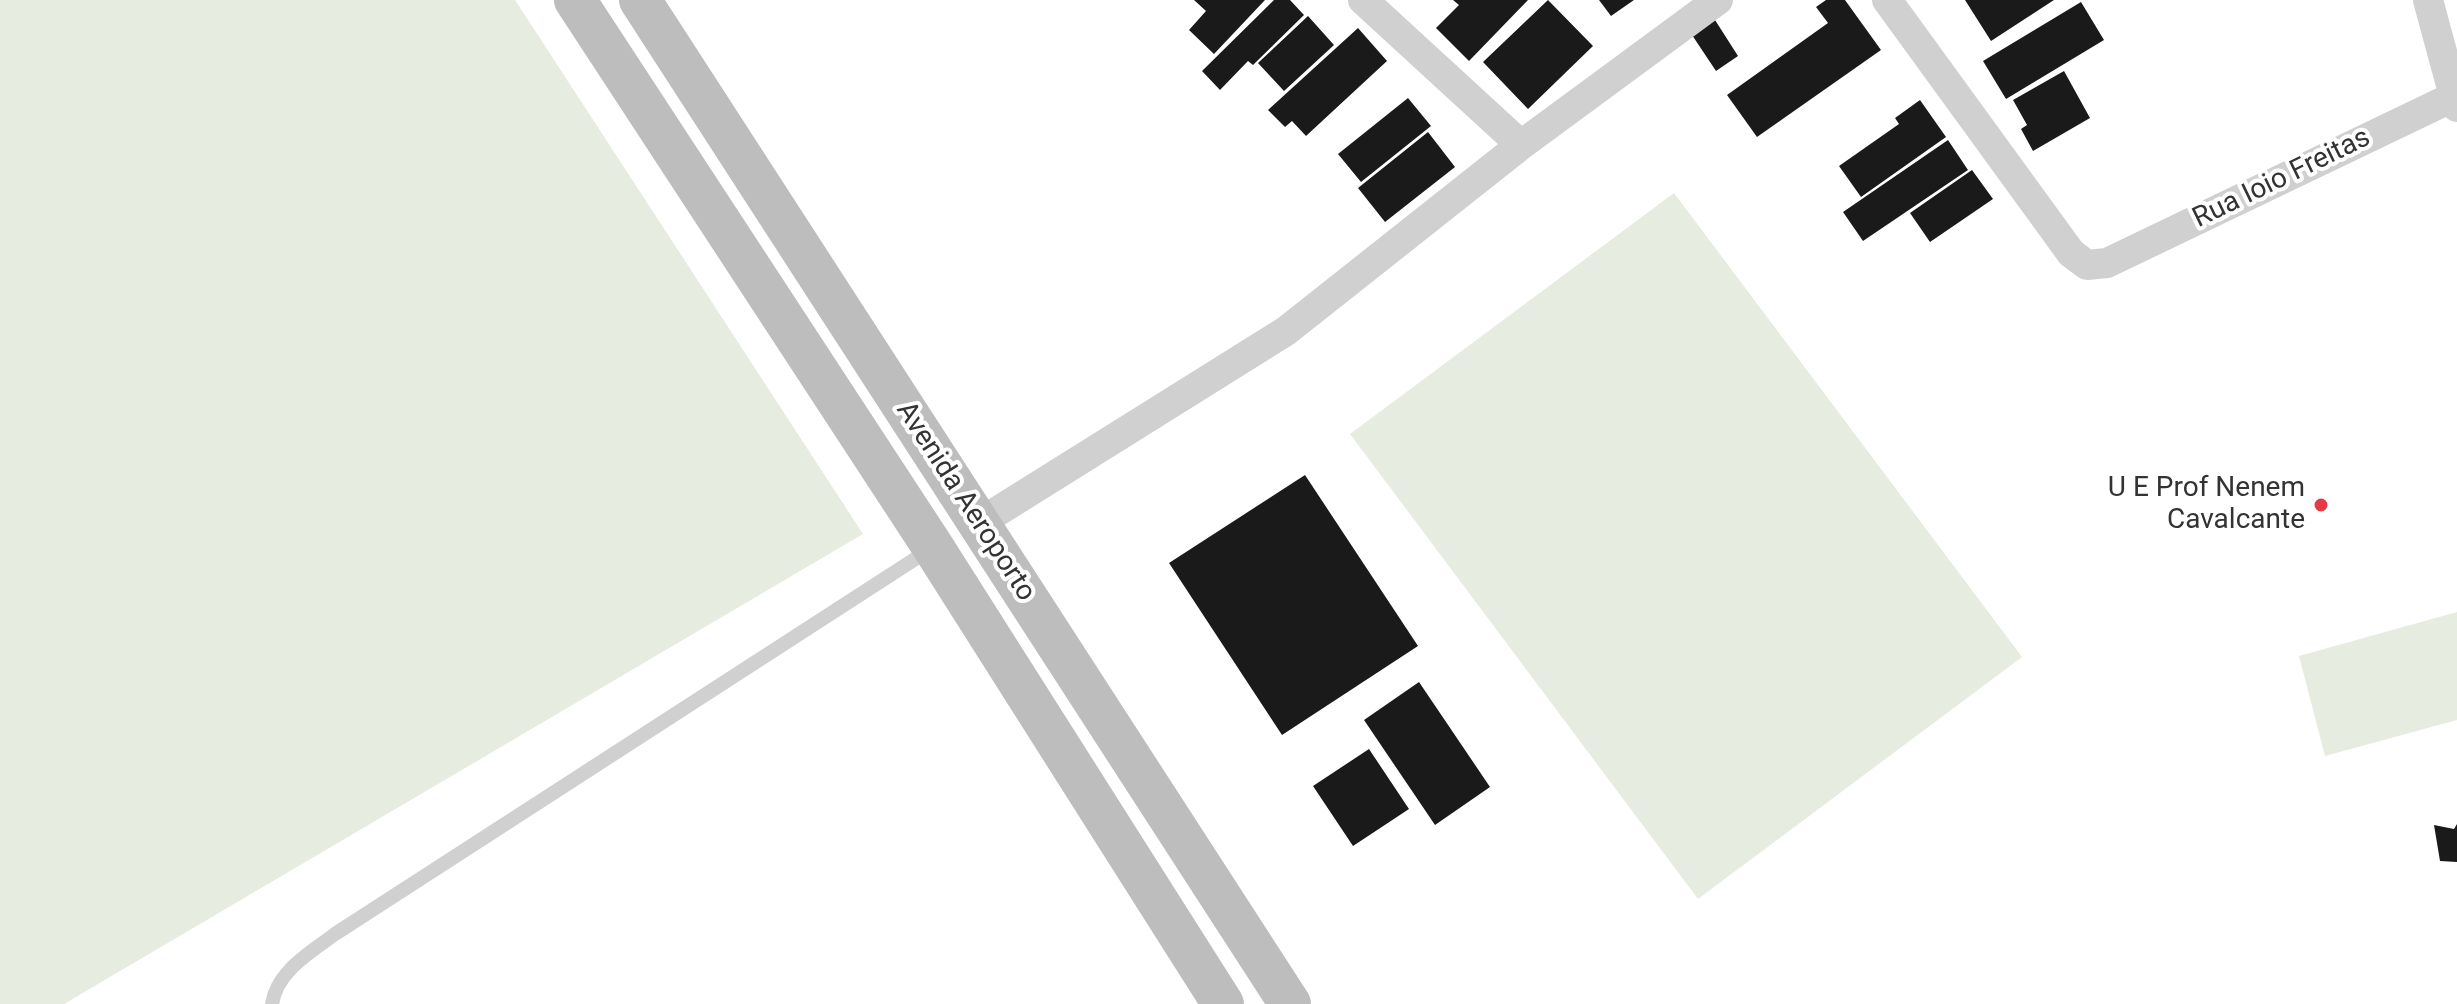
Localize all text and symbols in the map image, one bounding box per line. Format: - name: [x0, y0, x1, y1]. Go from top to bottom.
- street label: Rua Ioio Freitas: [2188, 122, 2376, 236]
- street label: Avenida Aeroporto: [888, 396, 1042, 608]
- place label: U E Prof Nenem Cavalcante: [2108, 472, 2305, 538]
- marker: U E Prof Nenem Cavalcante: [2312, 496, 2330, 514]

